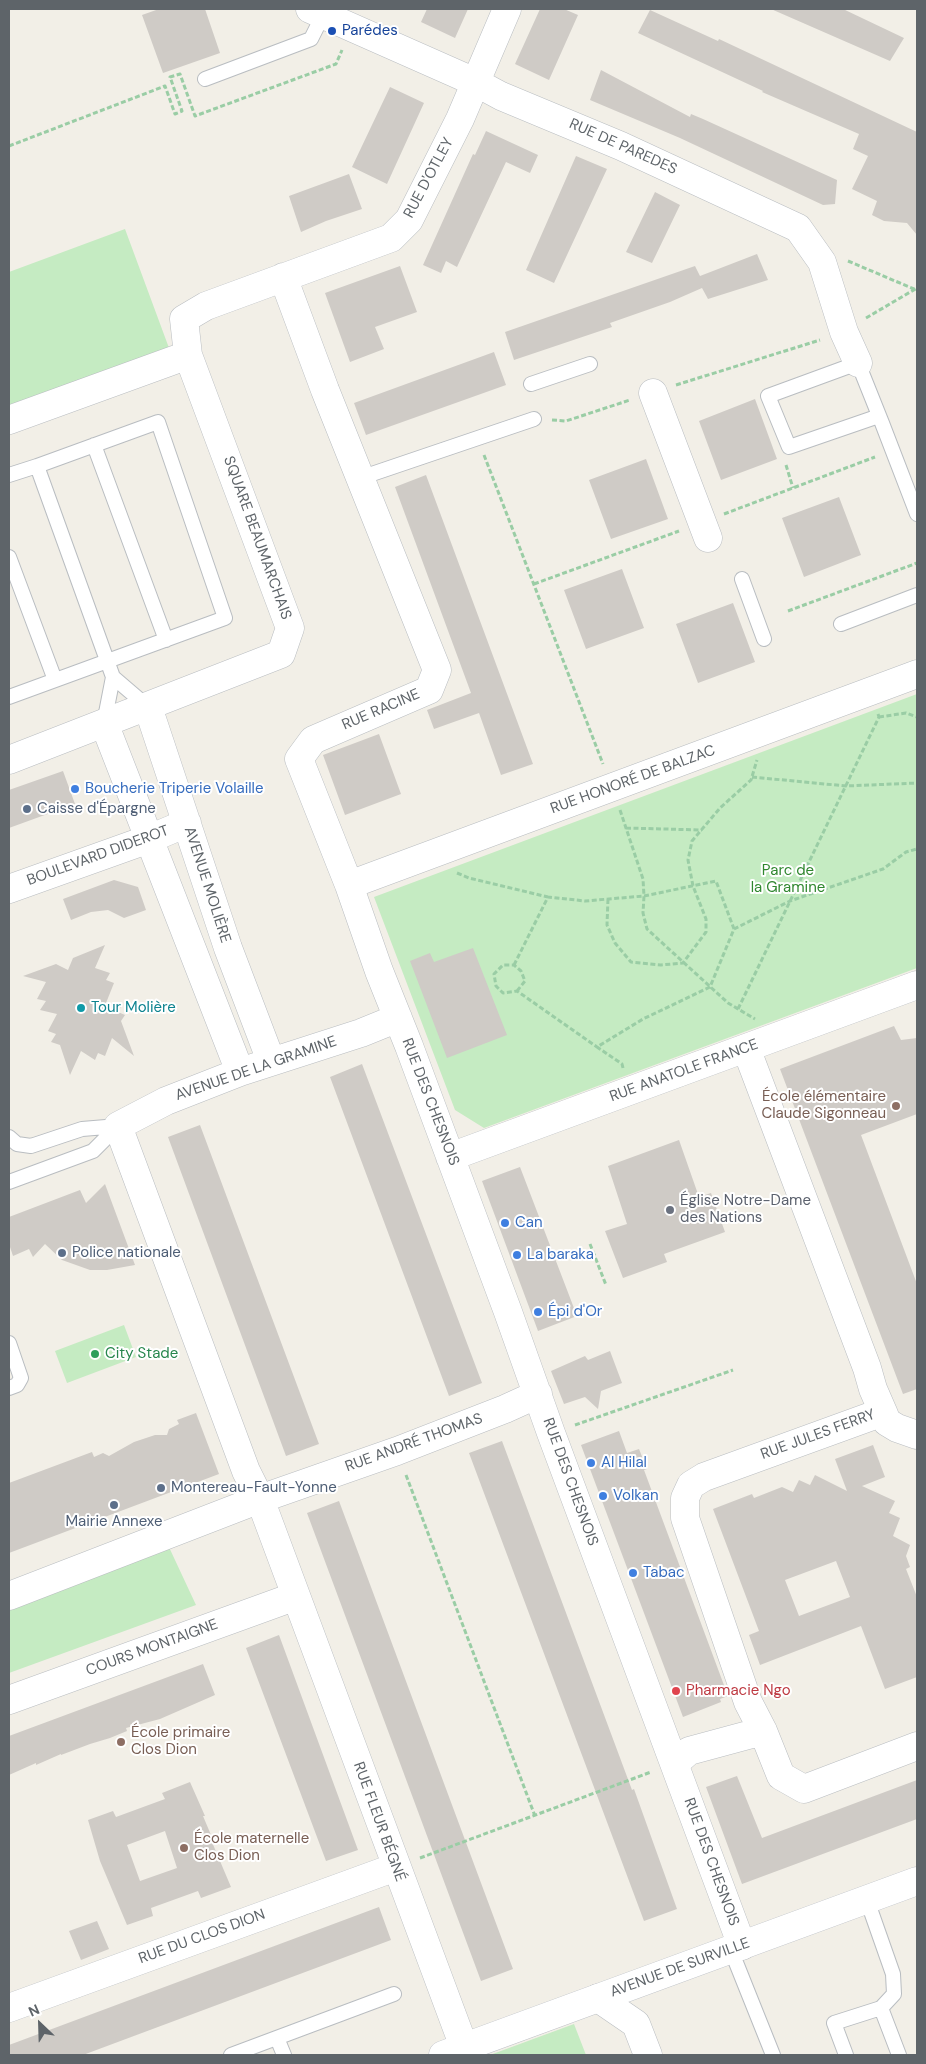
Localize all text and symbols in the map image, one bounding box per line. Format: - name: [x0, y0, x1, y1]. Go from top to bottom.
- place label: Parédes: [342, 22, 398, 40]
- marker: Parédes: [326, 25, 338, 37]
- street label: RUE DE PAREDES: [566, 115, 680, 179]
- street label: RUE D'OTLEY: [400, 135, 458, 221]
- street label: SQUARE BEAUMARCHAIS: [219, 454, 295, 622]
- street label: RUE RACINE: [339, 686, 423, 734]
- street label: RUE HONORÉ DE BALZAC: [548, 742, 718, 818]
- place label: Boucherie Triperie Volaille: [85, 780, 263, 798]
- marker: Boucherie Triperie Volaille: [69, 783, 81, 795]
- place label: Caisse d'Épargne: [37, 800, 156, 818]
- marker: Caisse d'Épargne: [21, 803, 33, 815]
- street label: BOULEVARD DIDEROT: [25, 822, 171, 890]
- street label: AVENUE MOLIÈRE: [180, 825, 234, 945]
- park label: Parc de la Gramine: [751, 862, 825, 897]
- place label: Tour Molière: [91, 999, 176, 1017]
- marker: Tour Molière: [75, 1002, 87, 1014]
- street label: AVENUE DE LA GRAMINE: [173, 1033, 339, 1105]
- street label: RUE DES CHESNOIS: [397, 1036, 463, 1168]
- street label: RUE ANATOLE FRANCE: [607, 1036, 761, 1106]
- place label: École élémentaire Claude Sigonneau: [761, 1088, 886, 1123]
- marker: École élémentaire Claude Sigonneau: [890, 1100, 902, 1112]
- place label: Église Notre-Dame des Nations: [680, 1192, 811, 1227]
- marker: Église Notre-Dame des Nations: [664, 1204, 676, 1216]
- place label: Can: [515, 1214, 543, 1232]
- marker: Can: [499, 1217, 511, 1229]
- place label: Police nationale: [72, 1244, 181, 1262]
- place label: La baraka: [527, 1246, 594, 1264]
- marker: Police nationale: [56, 1247, 68, 1259]
- marker: La baraka: [511, 1249, 523, 1261]
- place label: Épi d'Or: [548, 1303, 602, 1321]
- marker: Épi d'Or: [532, 1306, 544, 1318]
- place label: City Stade: [105, 1345, 178, 1363]
- marker: City Stade: [89, 1348, 101, 1360]
- street label: RUE JULES FERRY: [758, 1406, 878, 1464]
- street label: RUE ANDRÉ THOMAS: [343, 1410, 485, 1476]
- street label: RUE DES CHESNOIS: [538, 1415, 602, 1549]
- place label: Al Hilal: [601, 1454, 647, 1472]
- marker: Al Hilal: [585, 1457, 597, 1469]
- place label: Montereau-Fault-Yonne: [171, 1479, 337, 1497]
- marker: Montereau-Fault-Yonne: [155, 1482, 167, 1494]
- place label: Volkan: [613, 1487, 659, 1505]
- marker: Volkan: [597, 1490, 609, 1502]
- marker: Mairie Annexe: [108, 1499, 120, 1511]
- place label: Mairie Annexe: [65, 1513, 163, 1531]
- place label: Tabac: [643, 1564, 685, 1582]
- marker: Tabac: [627, 1567, 639, 1579]
- street label: COURS MONTAIGNE: [83, 1616, 221, 1680]
- place label: Pharmacie Ngo: [686, 1682, 791, 1700]
- marker: Pharmacie Ngo: [670, 1685, 682, 1697]
- place label: École primaire Clos Dion: [131, 1724, 230, 1759]
- marker: École primaire Clos Dion: [115, 1736, 127, 1748]
- street label: RUE FLEUR BÉGNÉ: [349, 1760, 409, 1884]
- street label: RUE DES CHESNOIS: [679, 1795, 743, 1929]
- place label: École maternelle Clos Dion: [194, 1830, 309, 1865]
- marker: École maternelle Clos Dion: [178, 1842, 190, 1854]
- street label: RUE DU CLOS DION: [136, 1906, 268, 1968]
- street label: AVENUE DE SURVILLE: [608, 1934, 752, 2002]
- north arrow: [15, 1999, 65, 2049]
- text: N: [26, 2000, 42, 2021]

